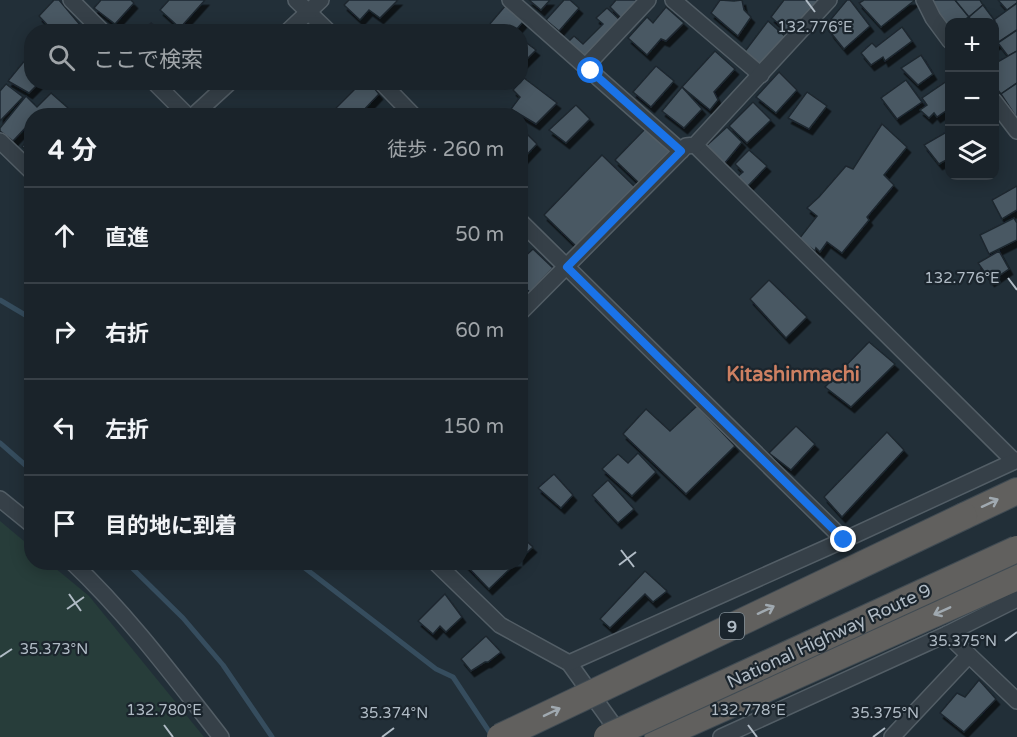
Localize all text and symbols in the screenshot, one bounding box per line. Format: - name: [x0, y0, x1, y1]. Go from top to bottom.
- text: 132.776°E: [777, 18, 853, 36]
- map controls: [945, 18, 999, 180]
- button: +: [945, 18, 999, 72]
- search box: [24, 24, 528, 90]
- icon: search: [45, 41, 78, 74]
- text: ここで検索: [93, 47, 203, 73]
- route start: [577, 57, 603, 83]
- button: −: [945, 72, 999, 126]
- button: layers: [945, 126, 999, 180]
- text: 4 分: [48, 135, 97, 166]
- text: 徒歩 · 260 m: [387, 138, 504, 162]
- icon: ahead: [48, 219, 81, 252]
- text: 50 m: [455, 223, 504, 247]
- text: 直進: [105, 225, 149, 251]
- text: 132.776°E: [924, 269, 1000, 287]
- icon: right: [48, 315, 81, 348]
- text: 60 m: [455, 319, 504, 343]
- text: 右折: [105, 321, 149, 347]
- district label: Kitashinmachi: [726, 363, 860, 387]
- icon: left: [48, 411, 81, 444]
- text: 150 m: [443, 415, 504, 439]
- text: 左折: [105, 417, 149, 443]
- one-way arrow: [981, 497, 999, 509]
- icon: arrive: [48, 507, 81, 540]
- text: 目的地に到着: [105, 513, 237, 539]
- route end: [830, 526, 856, 552]
- street label: National Highway Route 9: [723, 579, 935, 693]
- one-way arrow: [757, 603, 775, 615]
- one-way arrow: [933, 606, 951, 617]
- road number: 9: [720, 613, 744, 639]
- text: 35.375°N: [929, 632, 997, 650]
- text: 35.373°N: [20, 640, 88, 658]
- text: 132.780°E: [126, 701, 202, 719]
- text: 132.778°E: [710, 701, 786, 719]
- text: 35.374°N: [360, 704, 428, 722]
- text: 35.375°N: [851, 704, 919, 722]
- one-way arrow: [543, 705, 561, 717]

